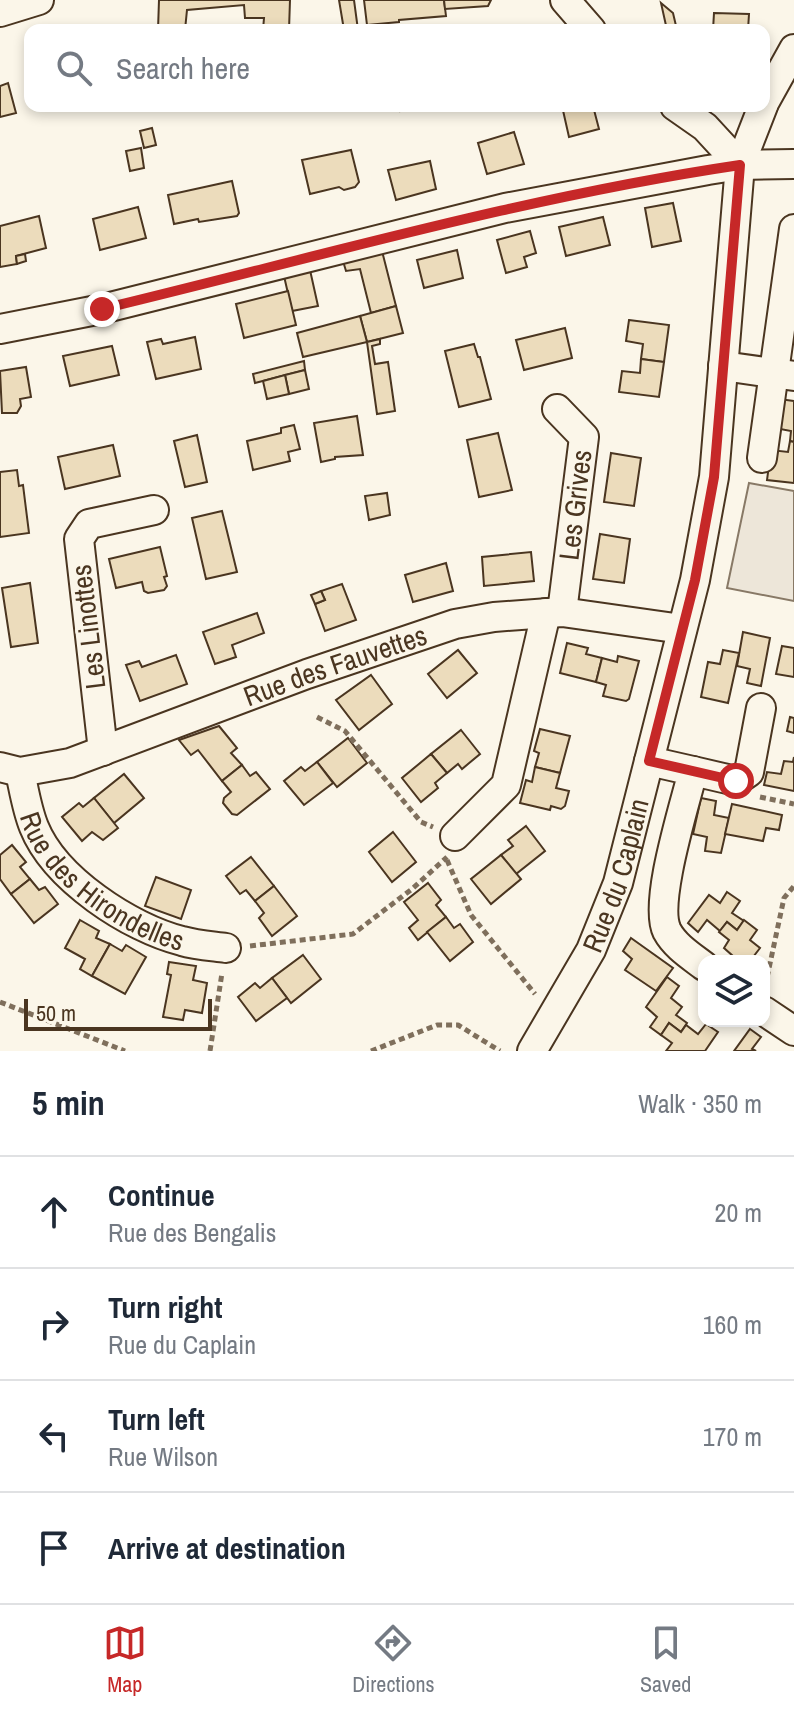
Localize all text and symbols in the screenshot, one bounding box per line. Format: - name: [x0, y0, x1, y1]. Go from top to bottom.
- search box: [24, 24, 770, 112]
- icon: search: [52, 46, 96, 90]
- text: Search here: [116, 48, 250, 88]
- route end: [84, 291, 120, 327]
- street label: Les Grives: [549, 448, 601, 562]
- street label: Les Linottes: [62, 563, 114, 691]
- street label: Rue des Fauvettes: [238, 616, 432, 715]
- route start: [718, 763, 754, 799]
- street label: Rue du Caplain: [573, 794, 658, 958]
- street label: Rue des Hirondelles: [11, 807, 188, 960]
- map controls: [698, 955, 770, 1027]
- button: layers: [698, 955, 770, 1027]
- scale bar: [24, 995, 212, 1031]
- text: 50 m: [36, 998, 76, 1028]
- text: 5 min: [32, 1080, 105, 1126]
- text: Walk · 350 m: [638, 1086, 762, 1121]
- text: Continue: [108, 1175, 215, 1215]
- icon: ahead: [32, 1190, 76, 1234]
- text: 20 m: [715, 1195, 762, 1230]
- text: Rue des Bengalis: [108, 1215, 276, 1250]
- text: Turn right: [108, 1287, 222, 1327]
- icon: right: [32, 1302, 76, 1346]
- text: 160 m: [703, 1307, 762, 1342]
- text: Rue du Caplain: [108, 1327, 256, 1362]
- text: Turn left: [108, 1399, 205, 1439]
- icon: left: [32, 1414, 76, 1458]
- text: 170 m: [703, 1419, 762, 1454]
- text: Rue Wilson: [108, 1439, 218, 1474]
- icon: arrive: [32, 1526, 76, 1570]
- text: Arrive at destination: [108, 1528, 346, 1568]
- tab: Map: [103, 1621, 147, 1699]
- tab: Directions: [352, 1621, 435, 1699]
- tab: Saved: [640, 1621, 691, 1699]

